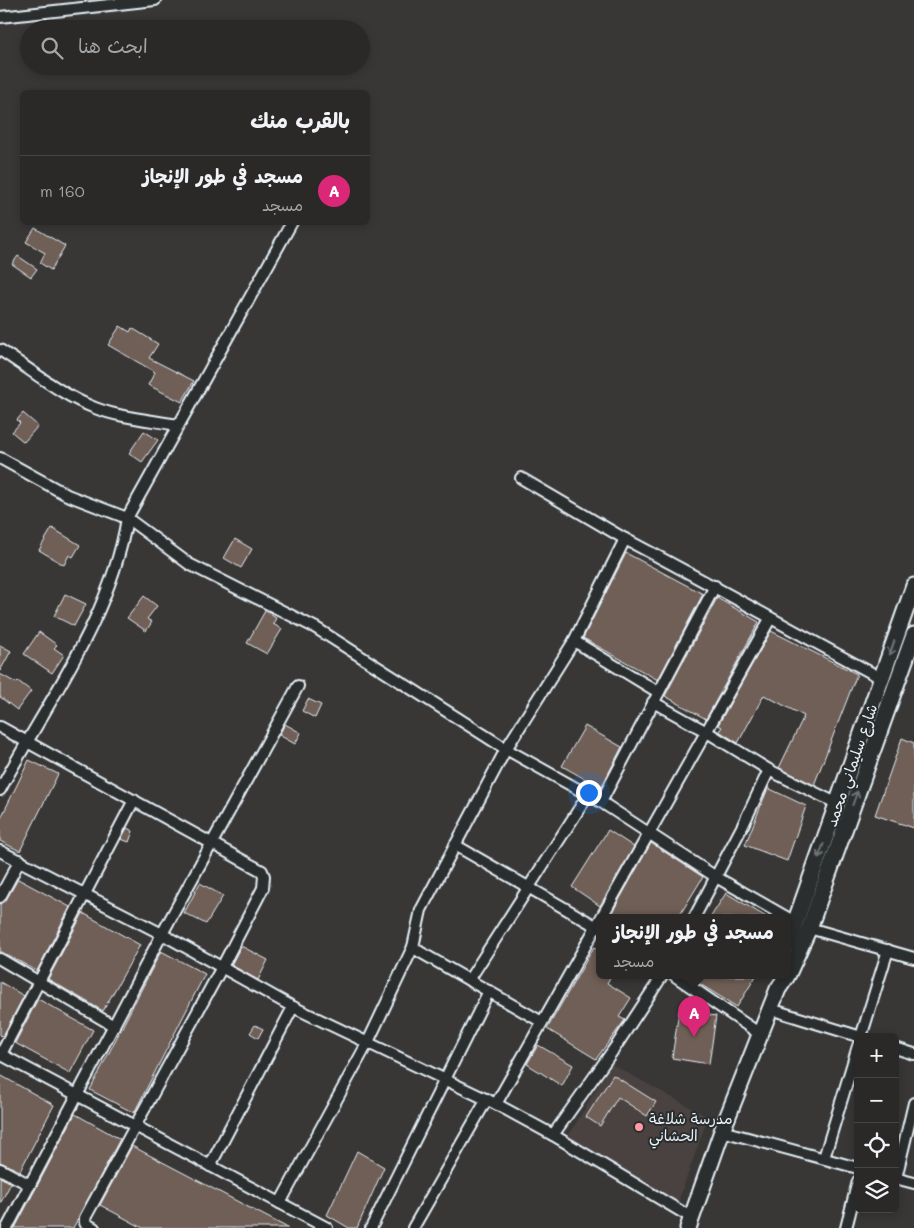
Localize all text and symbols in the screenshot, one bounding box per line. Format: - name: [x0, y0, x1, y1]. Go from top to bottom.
- search box: [20, 20, 370, 75]
- text: ابحث هنا: [78, 33, 148, 58]
- icon: search: [38, 34, 66, 62]
- text: بالقرب منك: [250, 106, 350, 133]
- text: مسجد في طور الإنجاز: [142, 163, 303, 188]
- text: 160 m: [40, 180, 85, 201]
- text: A: [328, 180, 340, 201]
- text: مسجد: [262, 194, 303, 215]
- one-way arrow: [887, 640, 896, 655]
- street label: شارع سليماني محمد: [821, 701, 885, 830]
- your location: [576, 780, 602, 806]
- one-way arrow: [851, 791, 860, 807]
- one-way arrow: [816, 843, 825, 858]
- popup: [596, 914, 791, 979]
- text: مسجد في طور الإنجاز: [613, 919, 774, 944]
- text: مسجد: [613, 950, 654, 971]
- pin: A: [678, 996, 710, 1037]
- map controls: [854, 1033, 899, 1213]
- button: +: [854, 1033, 899, 1078]
- button: −: [854, 1078, 899, 1123]
- place label: مدرسة شلاغة الحشاني: [649, 1108, 733, 1149]
- marker: مدرسة شلاغة الحشاني: [633, 1121, 645, 1133]
- button: locate: [854, 1123, 899, 1168]
- button: layers: [854, 1168, 899, 1213]

